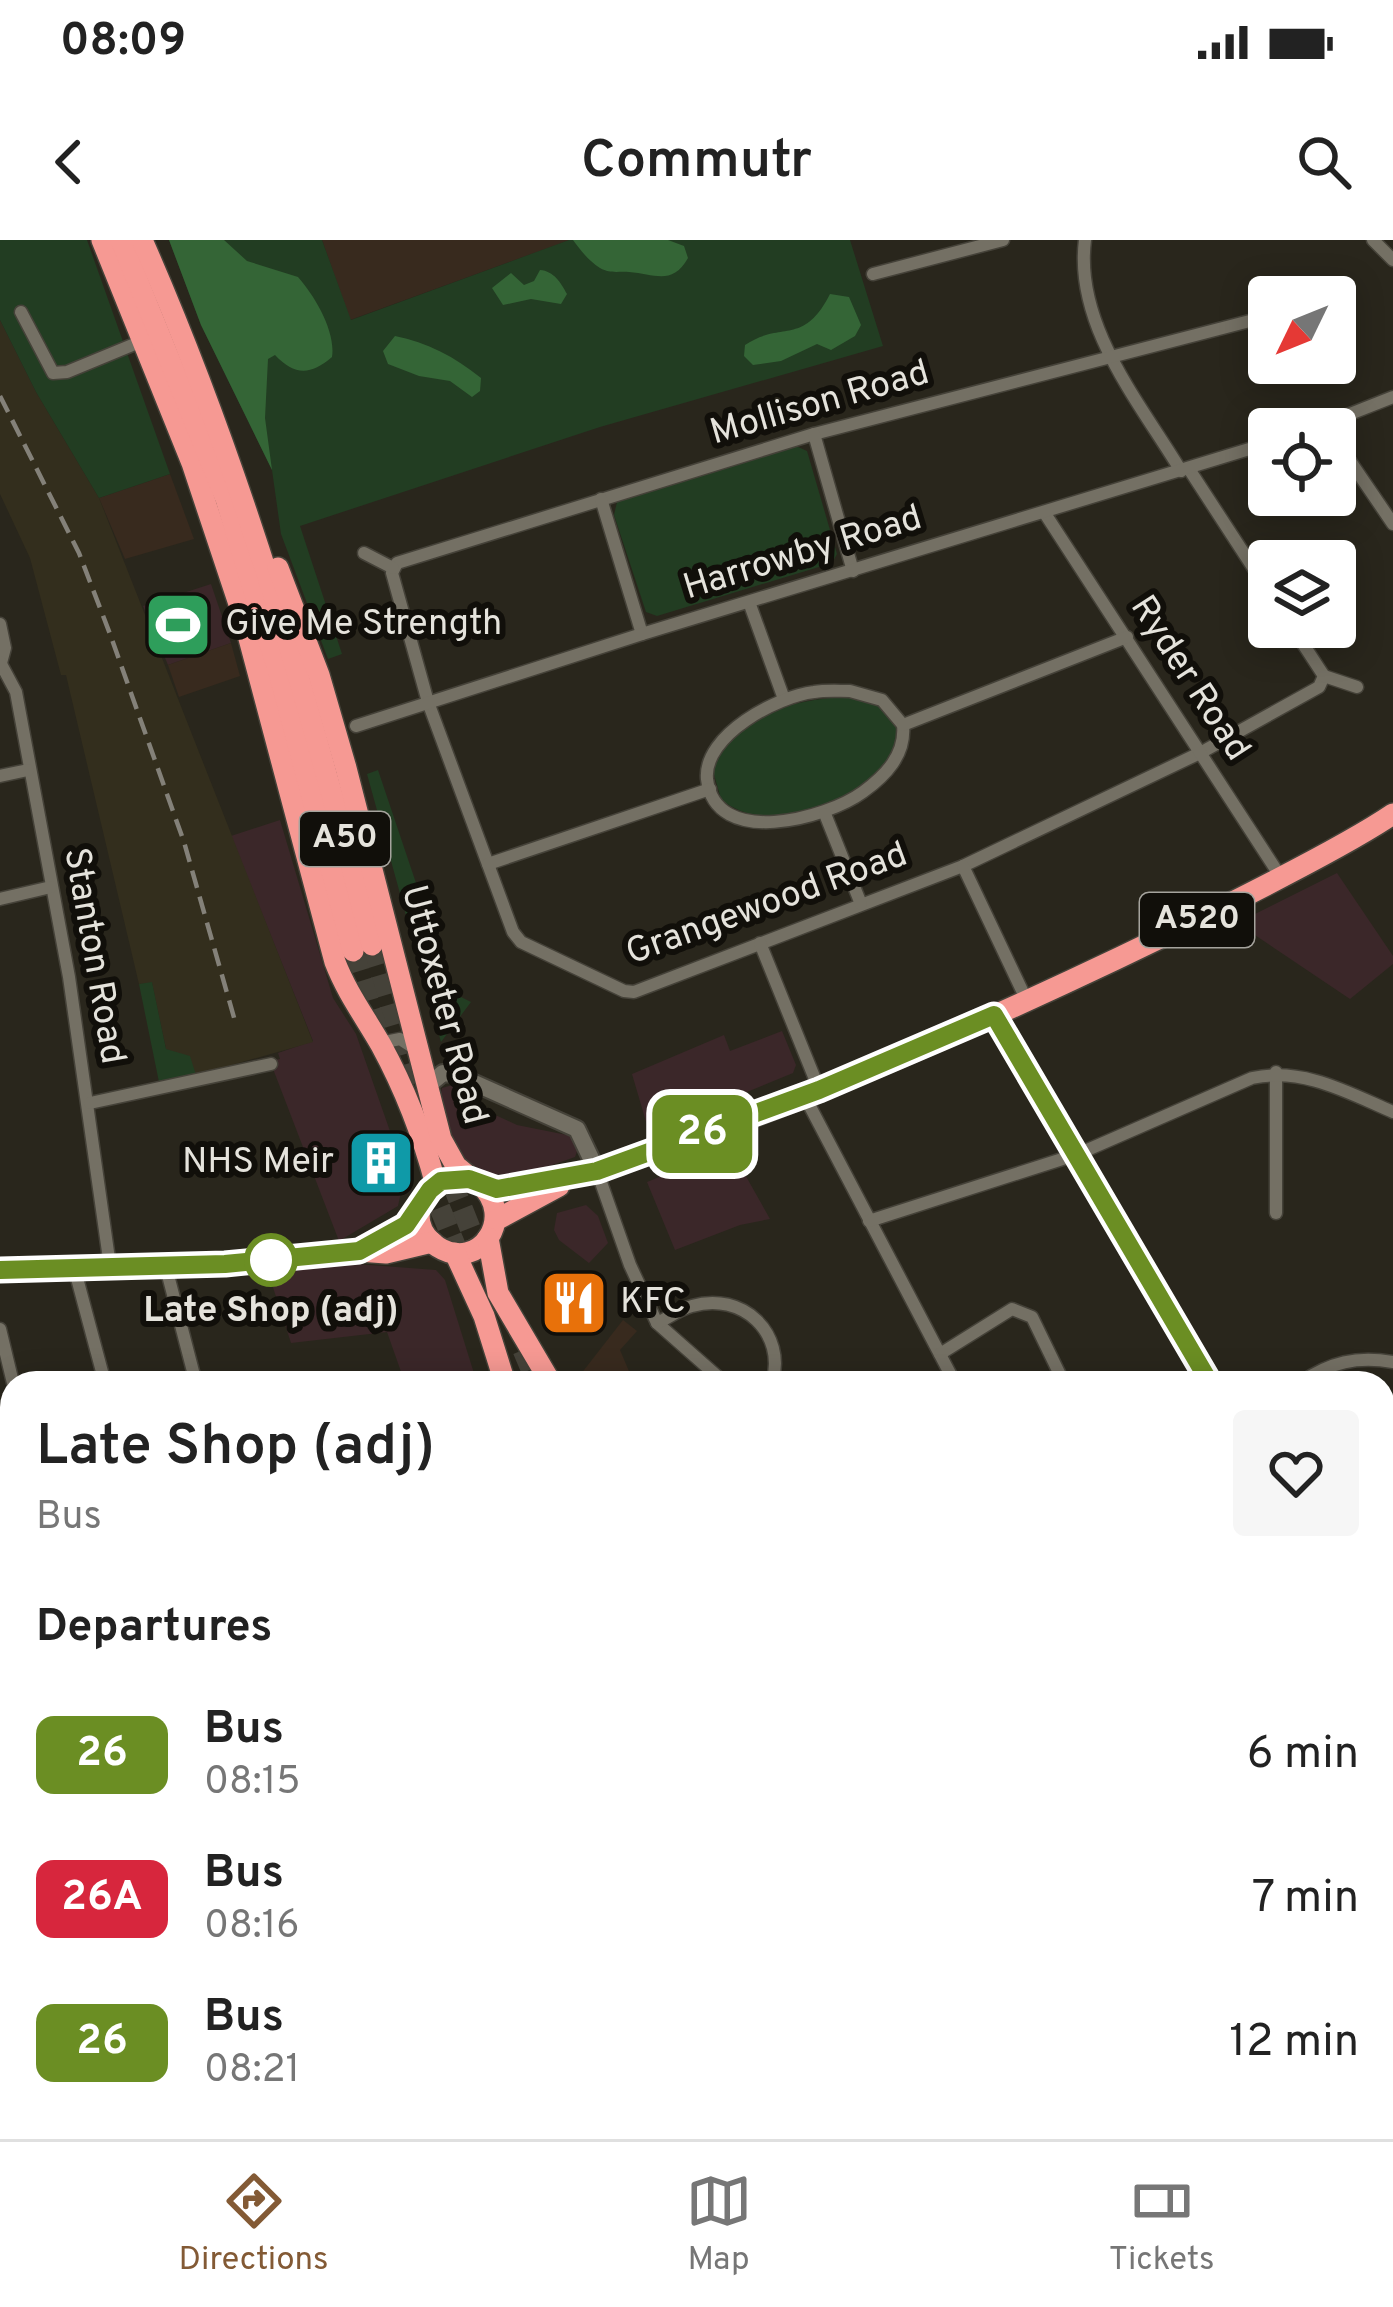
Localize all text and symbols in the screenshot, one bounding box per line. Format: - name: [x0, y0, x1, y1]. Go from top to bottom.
- text: 08:09: [60, 14, 186, 71]
- text: Commutr: [581, 128, 812, 197]
- icon: back: [36, 129, 102, 195]
- icon: search: [1291, 129, 1357, 195]
- north arrow: [1248, 276, 1356, 384]
- map controls: [1248, 276, 1356, 648]
- street label: Mollison Road: [705, 351, 935, 457]
- button: locate: [1248, 408, 1356, 516]
- street label: Harrowby Road: [678, 496, 928, 612]
- button: layers: [1248, 540, 1356, 648]
- street label: Ryder Road: [1119, 588, 1259, 770]
- sports icon: Give Me Strength: [143, 590, 213, 660]
- place label: Give Me Strength: [225, 602, 502, 648]
- road number: A50: [300, 812, 390, 866]
- street label: Grangewood Road: [620, 833, 914, 977]
- street label: Stanton Road: [51, 844, 135, 1068]
- street label: Uttoxeter Road: [389, 880, 497, 1130]
- road number: A520: [1140, 893, 1254, 947]
- line badge: 26: [648, 1095, 756, 1173]
- text: 26: [676, 1107, 728, 1160]
- building icon: NHS Meir: [346, 1128, 416, 1198]
- place label: NHS Meir: [182, 1140, 334, 1186]
- marker: Late Shop (adj): [246, 1235, 296, 1285]
- restaurant icon: KFC: [539, 1268, 609, 1338]
- place label: KFC: [620, 1280, 686, 1326]
- place label: Late Shop (adj): [143, 1289, 399, 1335]
- button: heart: [1233, 1410, 1359, 1536]
- text: Late Shop (adj): [36, 1413, 435, 1485]
- text: Bus: [36, 1494, 102, 1543]
- text: Departures: [36, 1600, 272, 1657]
- text: Bus: [204, 1702, 284, 1759]
- text: 6 min: [1247, 1727, 1359, 1784]
- text: 26: [76, 1728, 128, 1781]
- text: 08:15: [204, 1759, 300, 1808]
- text: Bus: [204, 1846, 284, 1903]
- text: 7 min: [1252, 1871, 1359, 1928]
- text: 26A: [61, 1872, 143, 1925]
- text: 08:16: [204, 1903, 299, 1952]
- text: Bus: [204, 1990, 284, 2047]
- text: 12 min: [1229, 2015, 1359, 2072]
- text: 26: [76, 2016, 128, 2069]
- text: 08:21: [204, 2047, 300, 2096]
- tab: Directions: [179, 2168, 328, 2282]
- tab: Map: [686, 2168, 752, 2282]
- tab: Tickets: [1109, 2168, 1214, 2282]

